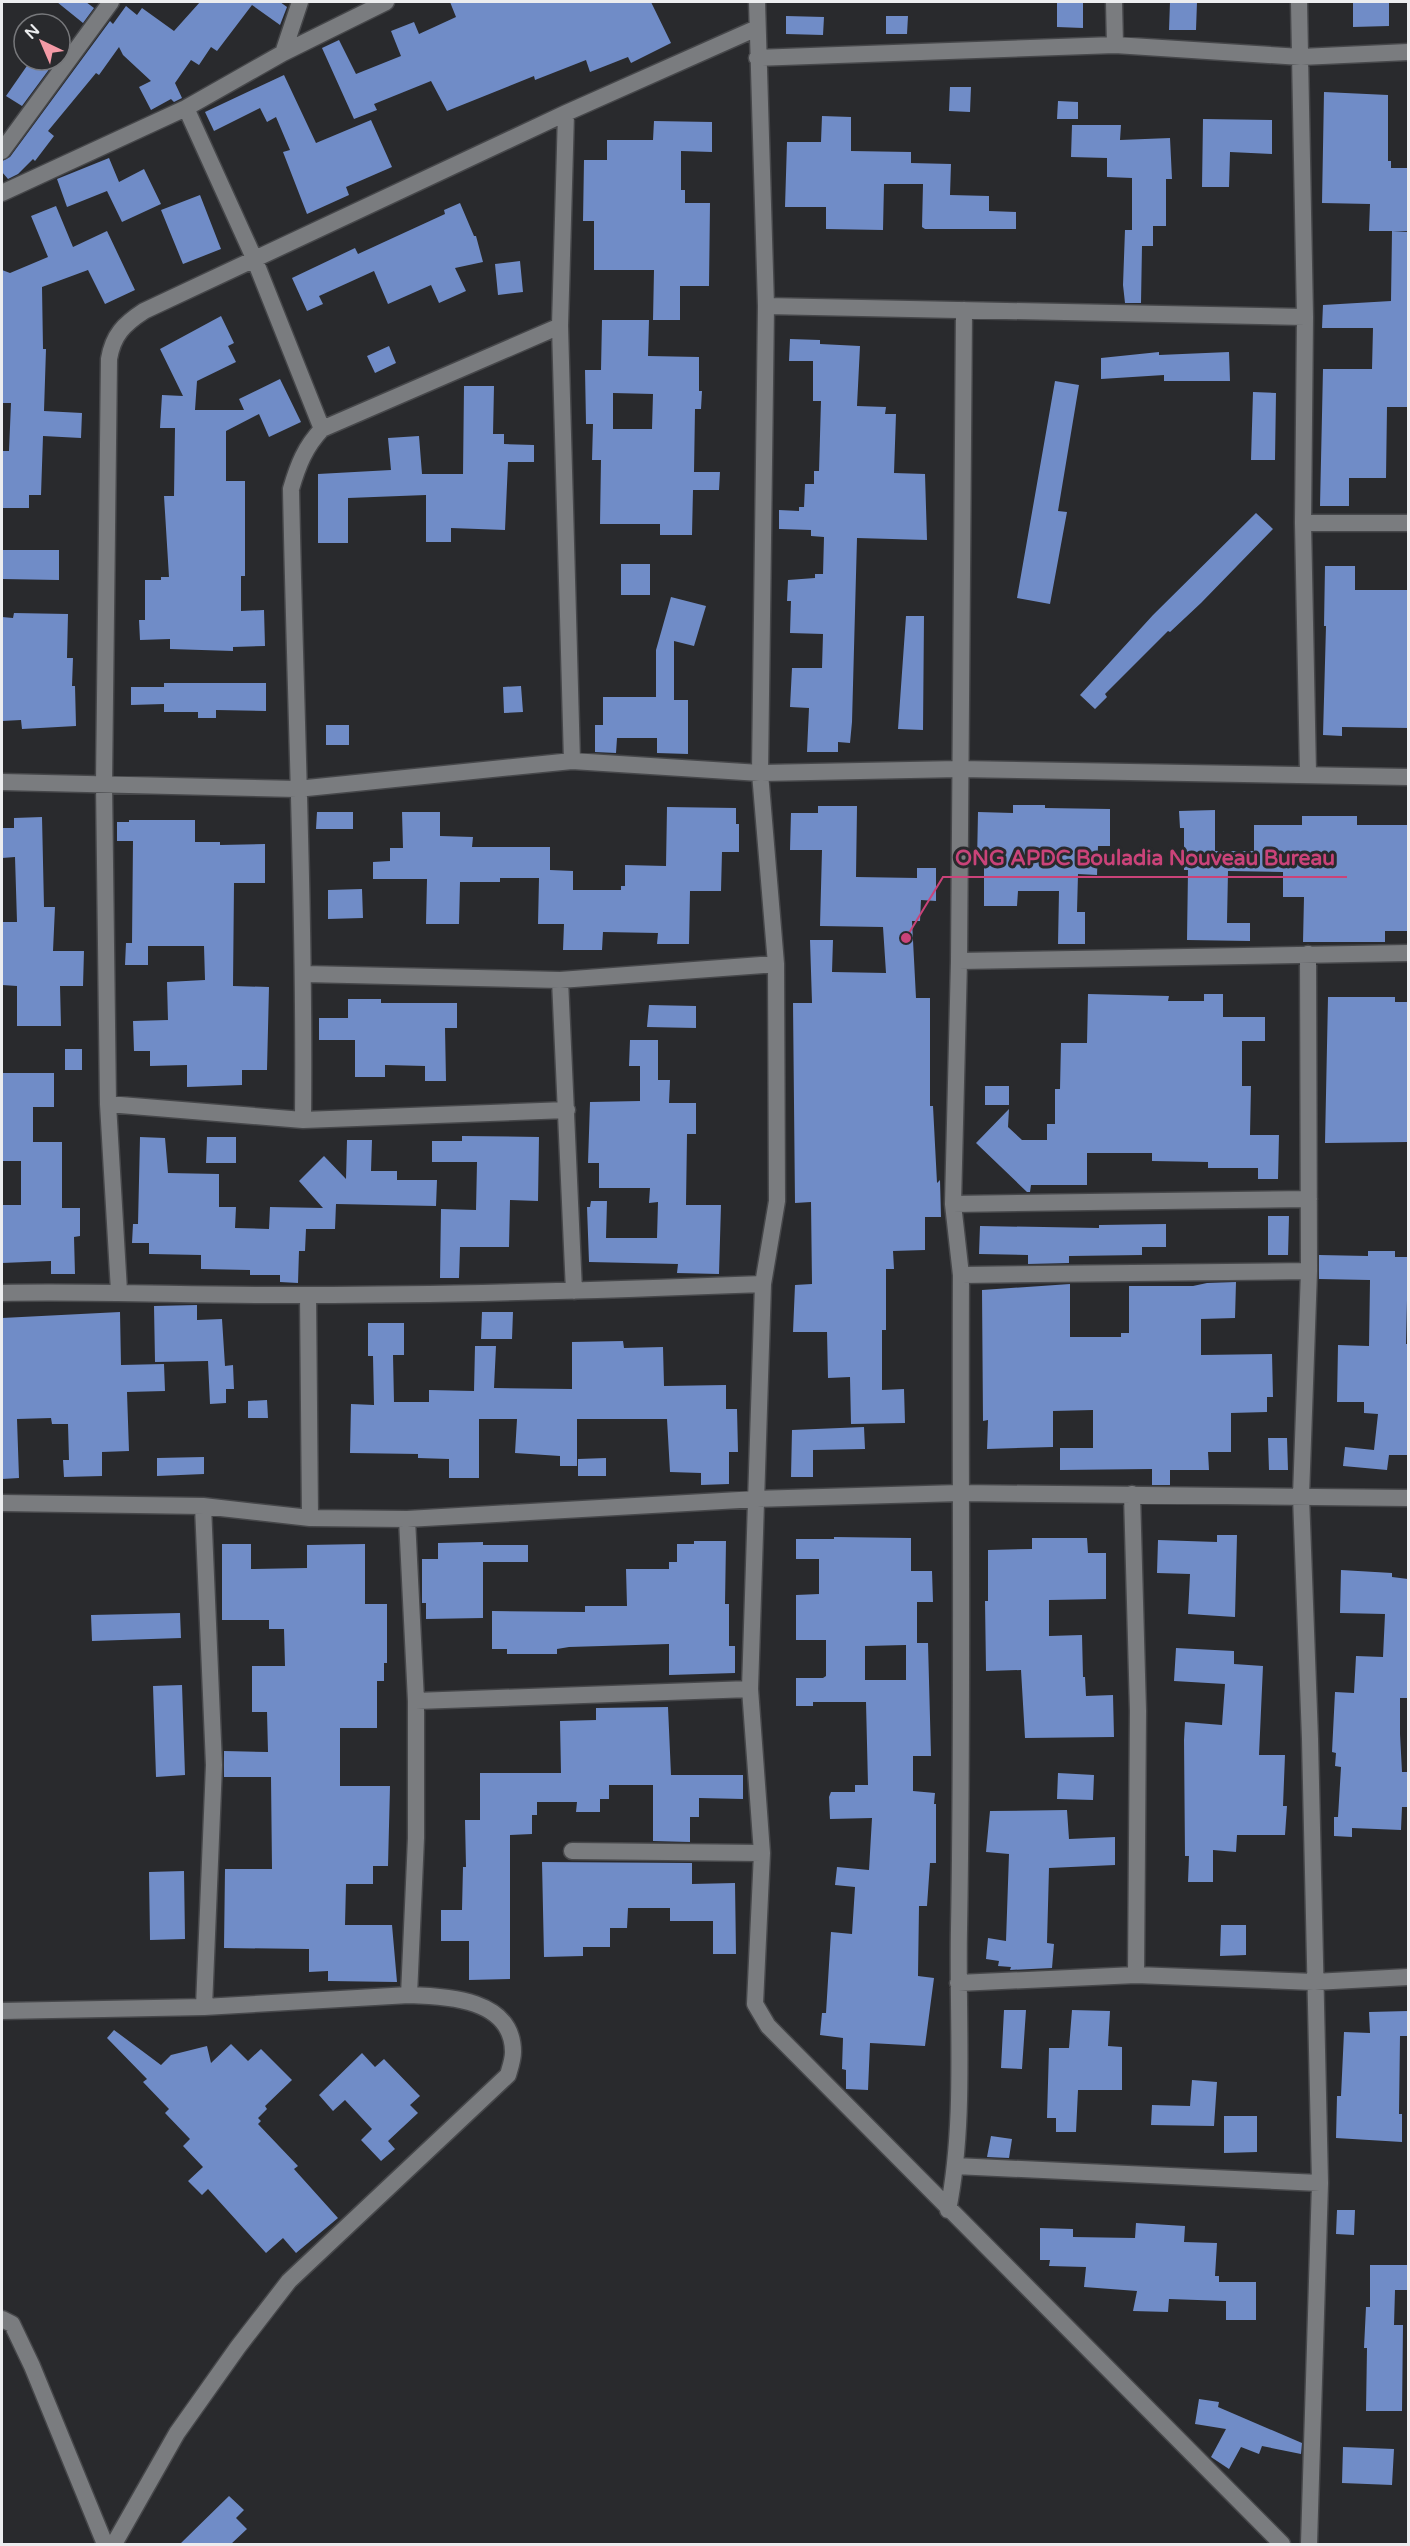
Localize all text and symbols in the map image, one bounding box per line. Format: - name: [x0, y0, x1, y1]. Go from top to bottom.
- north arrow: [12, 12, 72, 72]
- text: N: [21, 20, 44, 44]
- callout: ONG APDC Bouladia Nouveau Bureau: [943, 838, 1347, 877]
- text: ONG APDC Bouladia Nouveau Bureau: [955, 846, 1335, 871]

